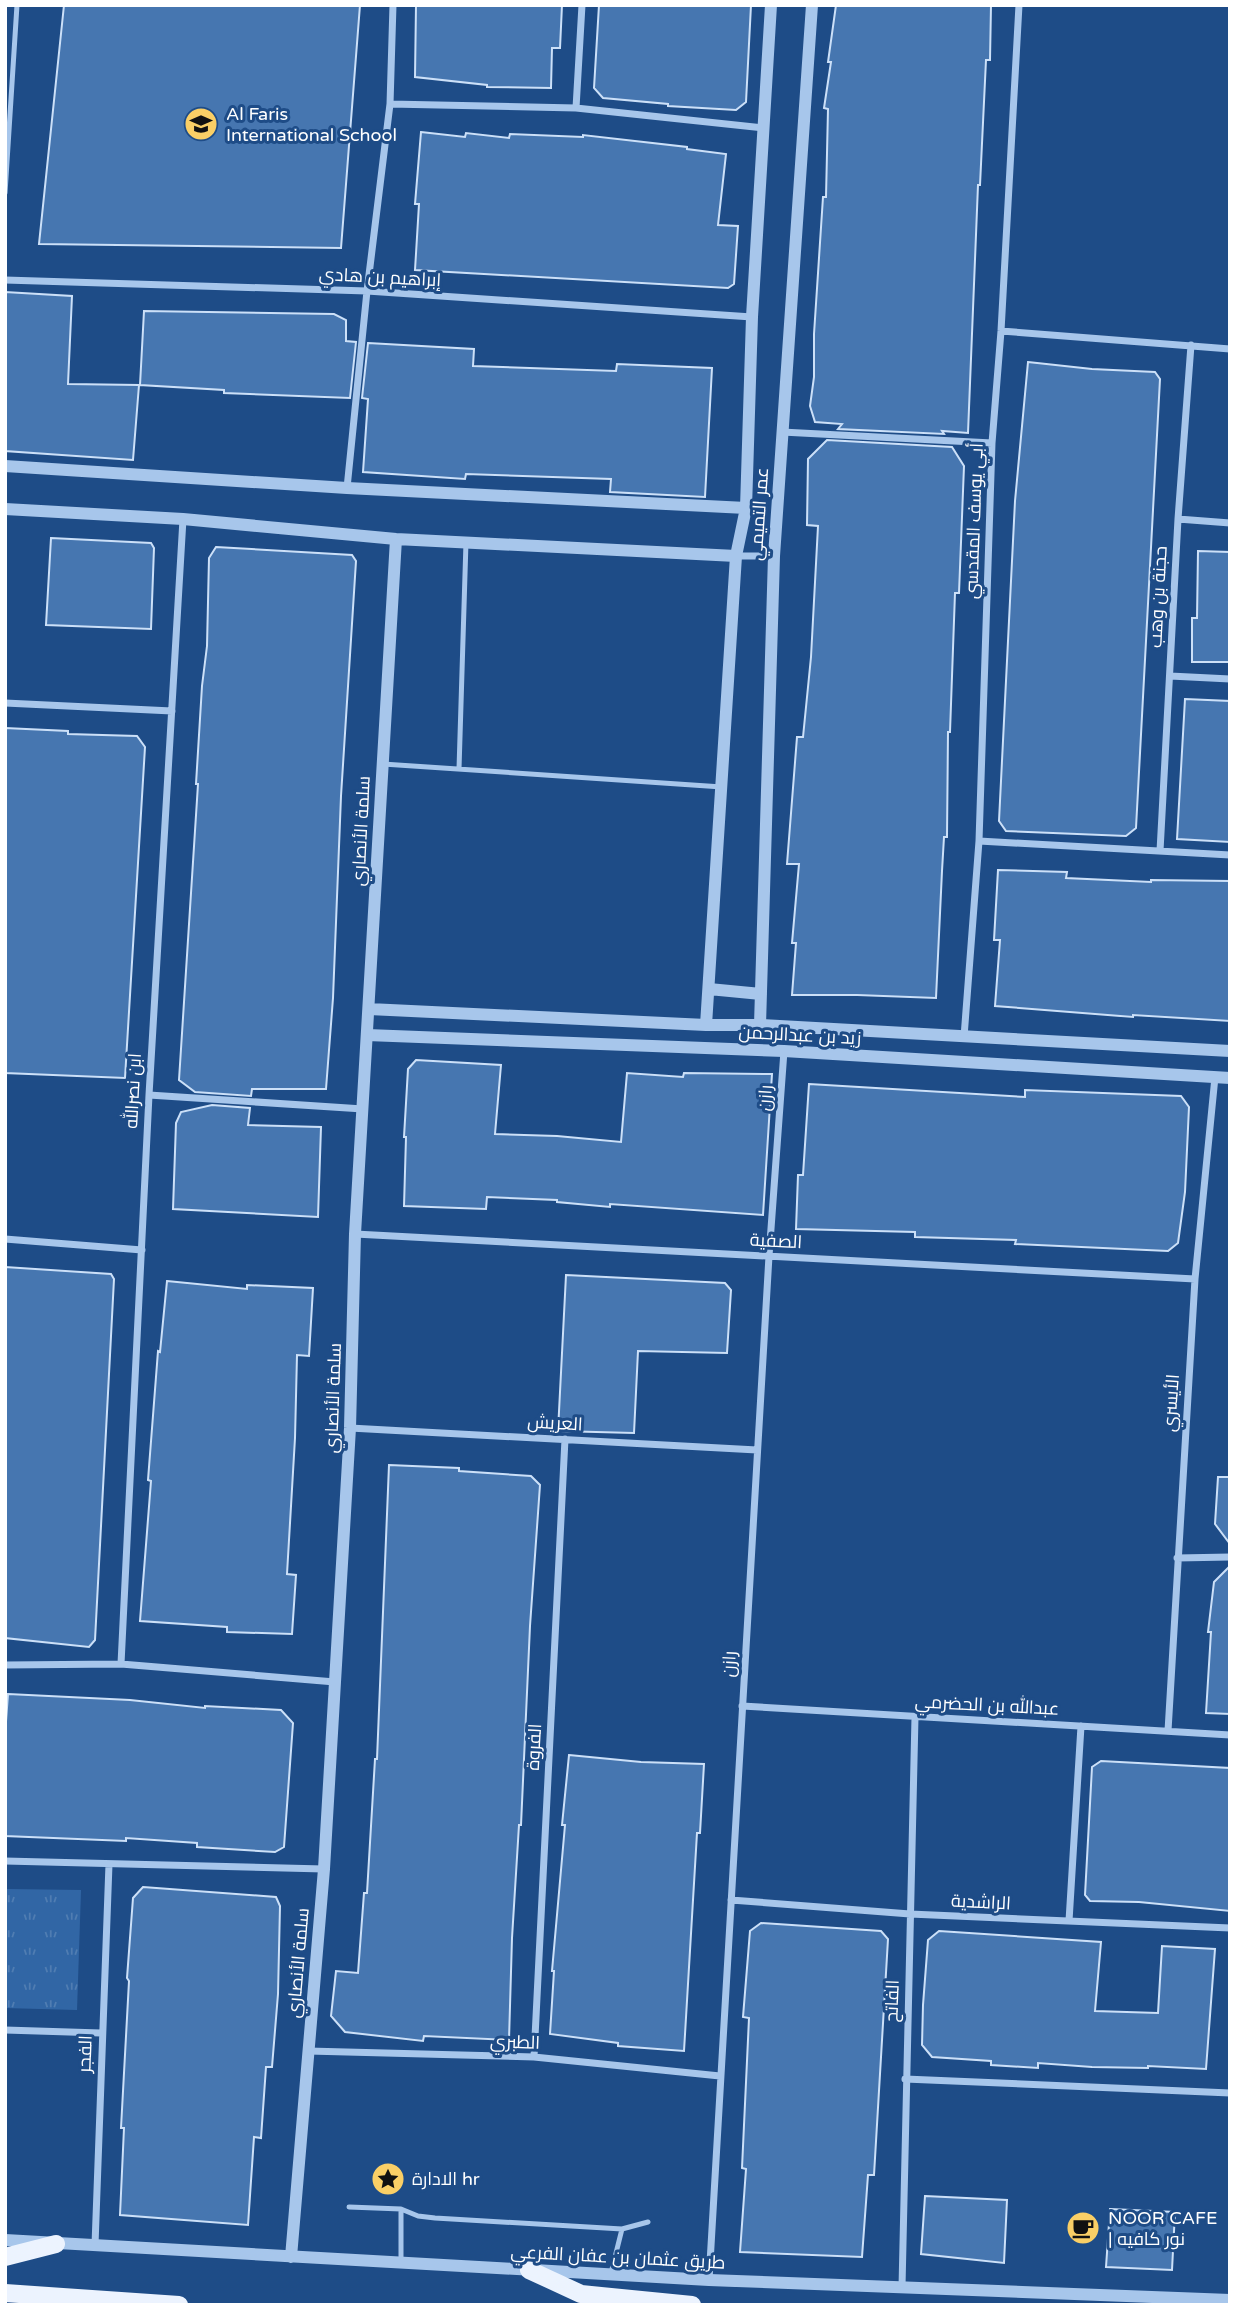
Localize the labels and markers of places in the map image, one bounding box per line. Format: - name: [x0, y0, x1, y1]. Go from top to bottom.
- place label: Al Faris International School: [226, 103, 397, 146]
- school or university icon: Al Faris International School: [182, 105, 220, 143]
- place icon: الادارة hr: [369, 2160, 407, 2198]
- place label: الادارة hr: [412, 2168, 480, 2190]
- place label: NOOR CAFE | نور كافيه: [1108, 2207, 1218, 2250]
- cafe icon: NOOR CAFE | نور كافيه: [1064, 2209, 1102, 2247]

